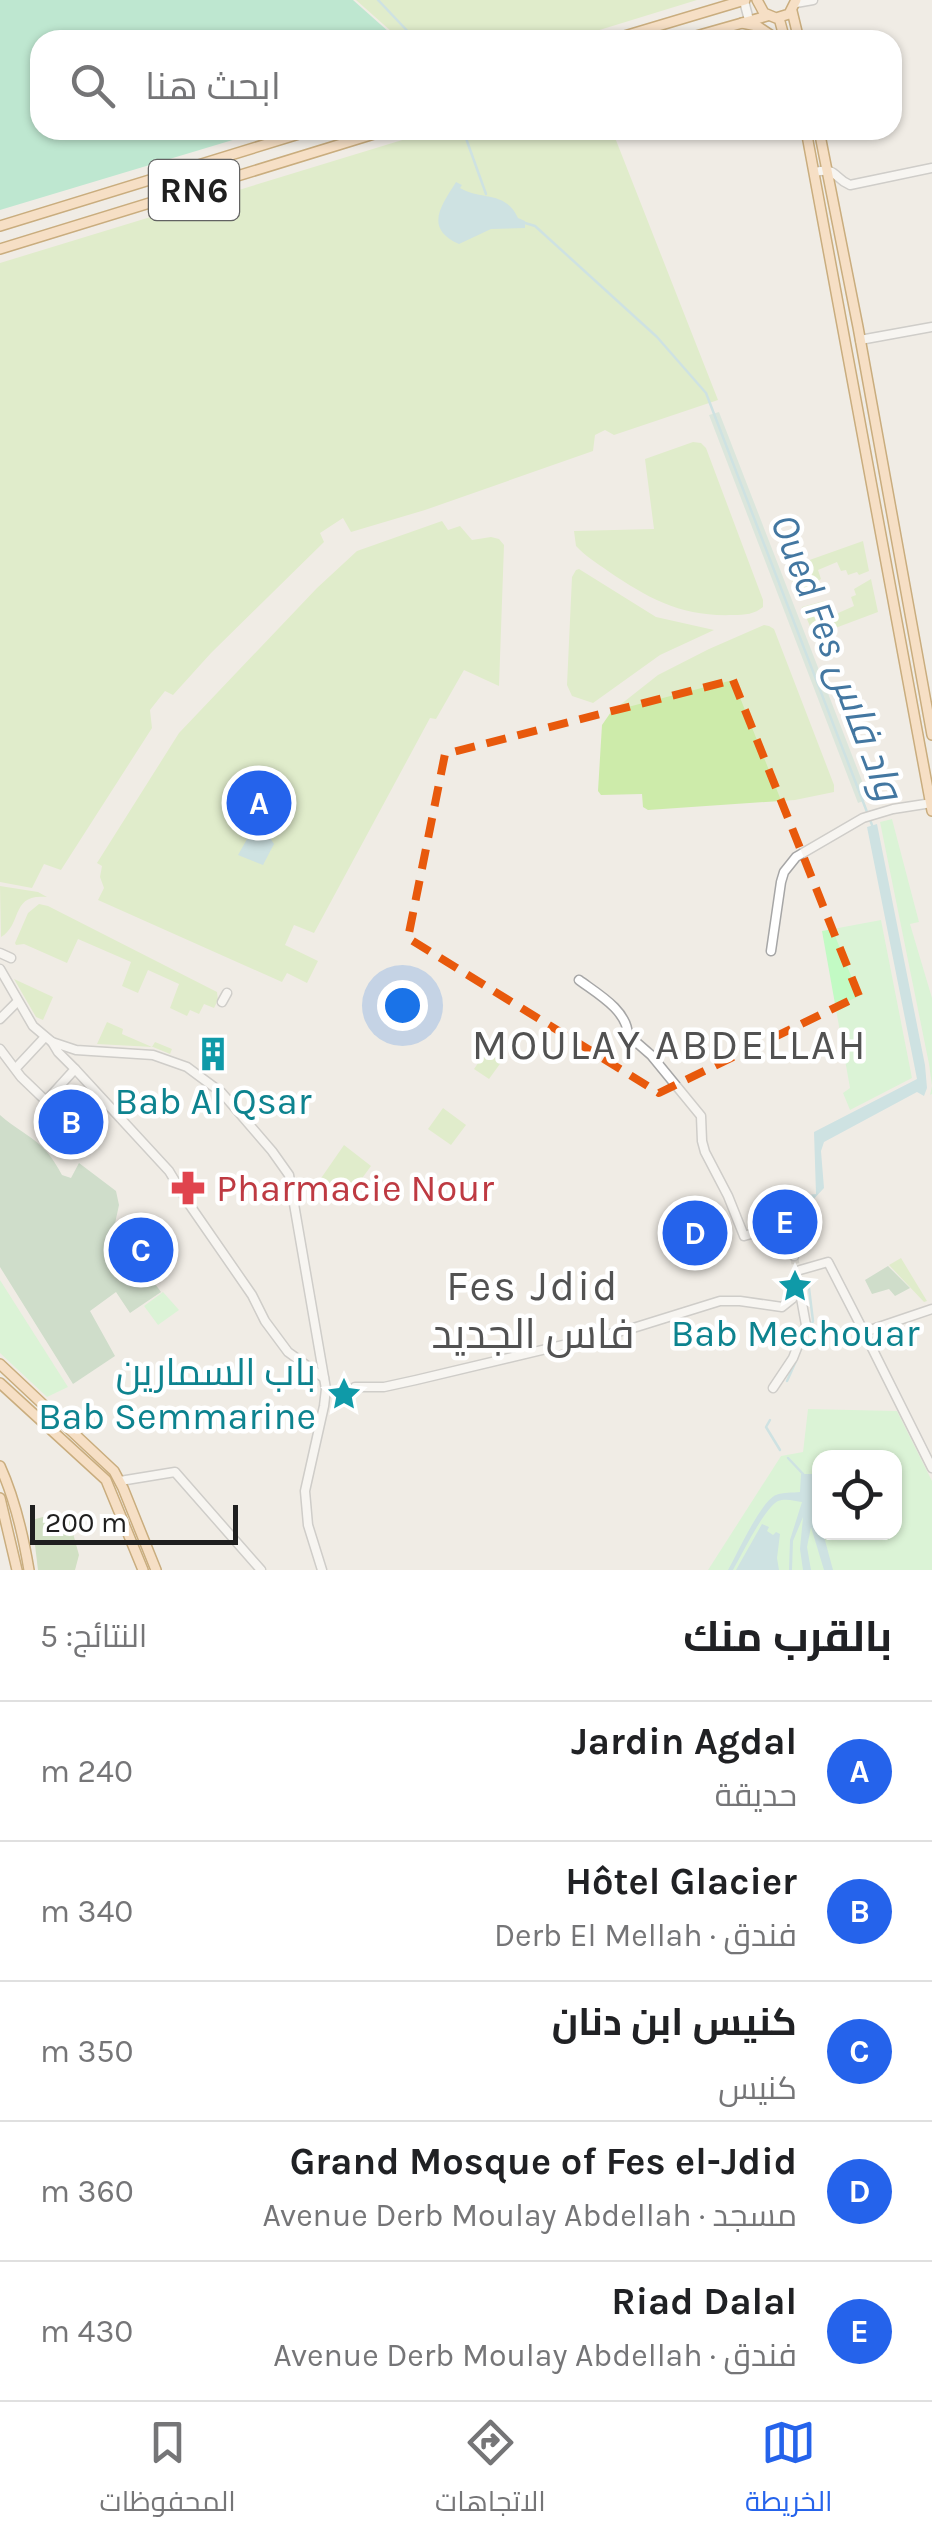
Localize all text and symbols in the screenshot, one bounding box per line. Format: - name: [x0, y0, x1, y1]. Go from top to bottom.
- search box: [30, 30, 902, 140]
- icon: search: [65, 58, 120, 113]
- text: ابحث هنا: [145, 64, 281, 109]
- road number: RN6: [149, 160, 239, 220]
- water label: Oued Fes واد فاس: [761, 507, 914, 809]
- pin: A: [226, 766, 292, 840]
- your location: [377, 980, 428, 1031]
- district label: MOULAY ABDELLAH: [472, 1020, 868, 1070]
- building icon: Bab Al Qsar: [194, 1035, 232, 1073]
- place label: Bab Al Qsar: [115, 1079, 312, 1124]
- pin: B: [38, 1084, 104, 1160]
- place label: Pharmacie Nour: [216, 1166, 494, 1211]
- pharmacy icon: Pharmacie Nour: [169, 1169, 207, 1207]
- pin: E: [752, 1184, 818, 1260]
- pin: D: [662, 1196, 728, 1270]
- pin: C: [108, 1212, 174, 1288]
- district label: Fes Jdid فاس الجديد: [431, 1261, 635, 1359]
- place icon: Bab Mechouar: [776, 1267, 814, 1305]
- place label: Bab Mechouar: [671, 1311, 920, 1356]
- place label: باب السمارين Bab Semmarine: [38, 1350, 316, 1439]
- place icon: باب السمارين Bab Semmarine: [325, 1375, 363, 1413]
- map controls: [812, 1450, 902, 1540]
- button: locate: [812, 1450, 902, 1540]
- scale bar: [30, 1500, 238, 1544]
- text: 200 m: [45, 1506, 127, 1539]
- text: بالقرب منك: [683, 1612, 892, 1662]
- text: النتائج: 5: [40, 1618, 147, 1655]
- text: Jardin Agdal: [571, 1719, 797, 1764]
- text: 240 m: [40, 1753, 133, 1790]
- text: A: [849, 1753, 870, 1790]
- text: حديقة: [715, 1777, 797, 1814]
- text: Hôtel Glacier: [565, 1859, 797, 1904]
- text: 340 m: [40, 1893, 133, 1930]
- text: B: [849, 1893, 870, 1930]
- text: فندق · Derb El Mellah: [494, 1917, 797, 1954]
- text: كنيس ابن دنان: [552, 2000, 797, 2045]
- text: 350 m: [40, 2033, 134, 2070]
- text: C: [849, 2033, 870, 2070]
- text: كنيس: [718, 2070, 797, 2107]
- text: Grand Mosque of Fes el-Jdid: [290, 2139, 797, 2184]
- text: 360 m: [40, 2173, 134, 2210]
- text: D: [849, 2173, 870, 2210]
- text: مسجد · Avenue Derb Moulay Abdellah: [262, 2197, 797, 2234]
- text: Riad Dalal: [611, 2279, 797, 2324]
- text: 430 m: [40, 2313, 133, 2350]
- text: E: [850, 2313, 869, 2350]
- text: فندق · Avenue Derb Moulay Abdellah: [273, 2337, 797, 2374]
- tab: المحفوظات: [100, 2415, 236, 2527]
- tab: الاتجاهات: [435, 2415, 546, 2527]
- tab: الخريطة: [745, 2415, 832, 2527]

